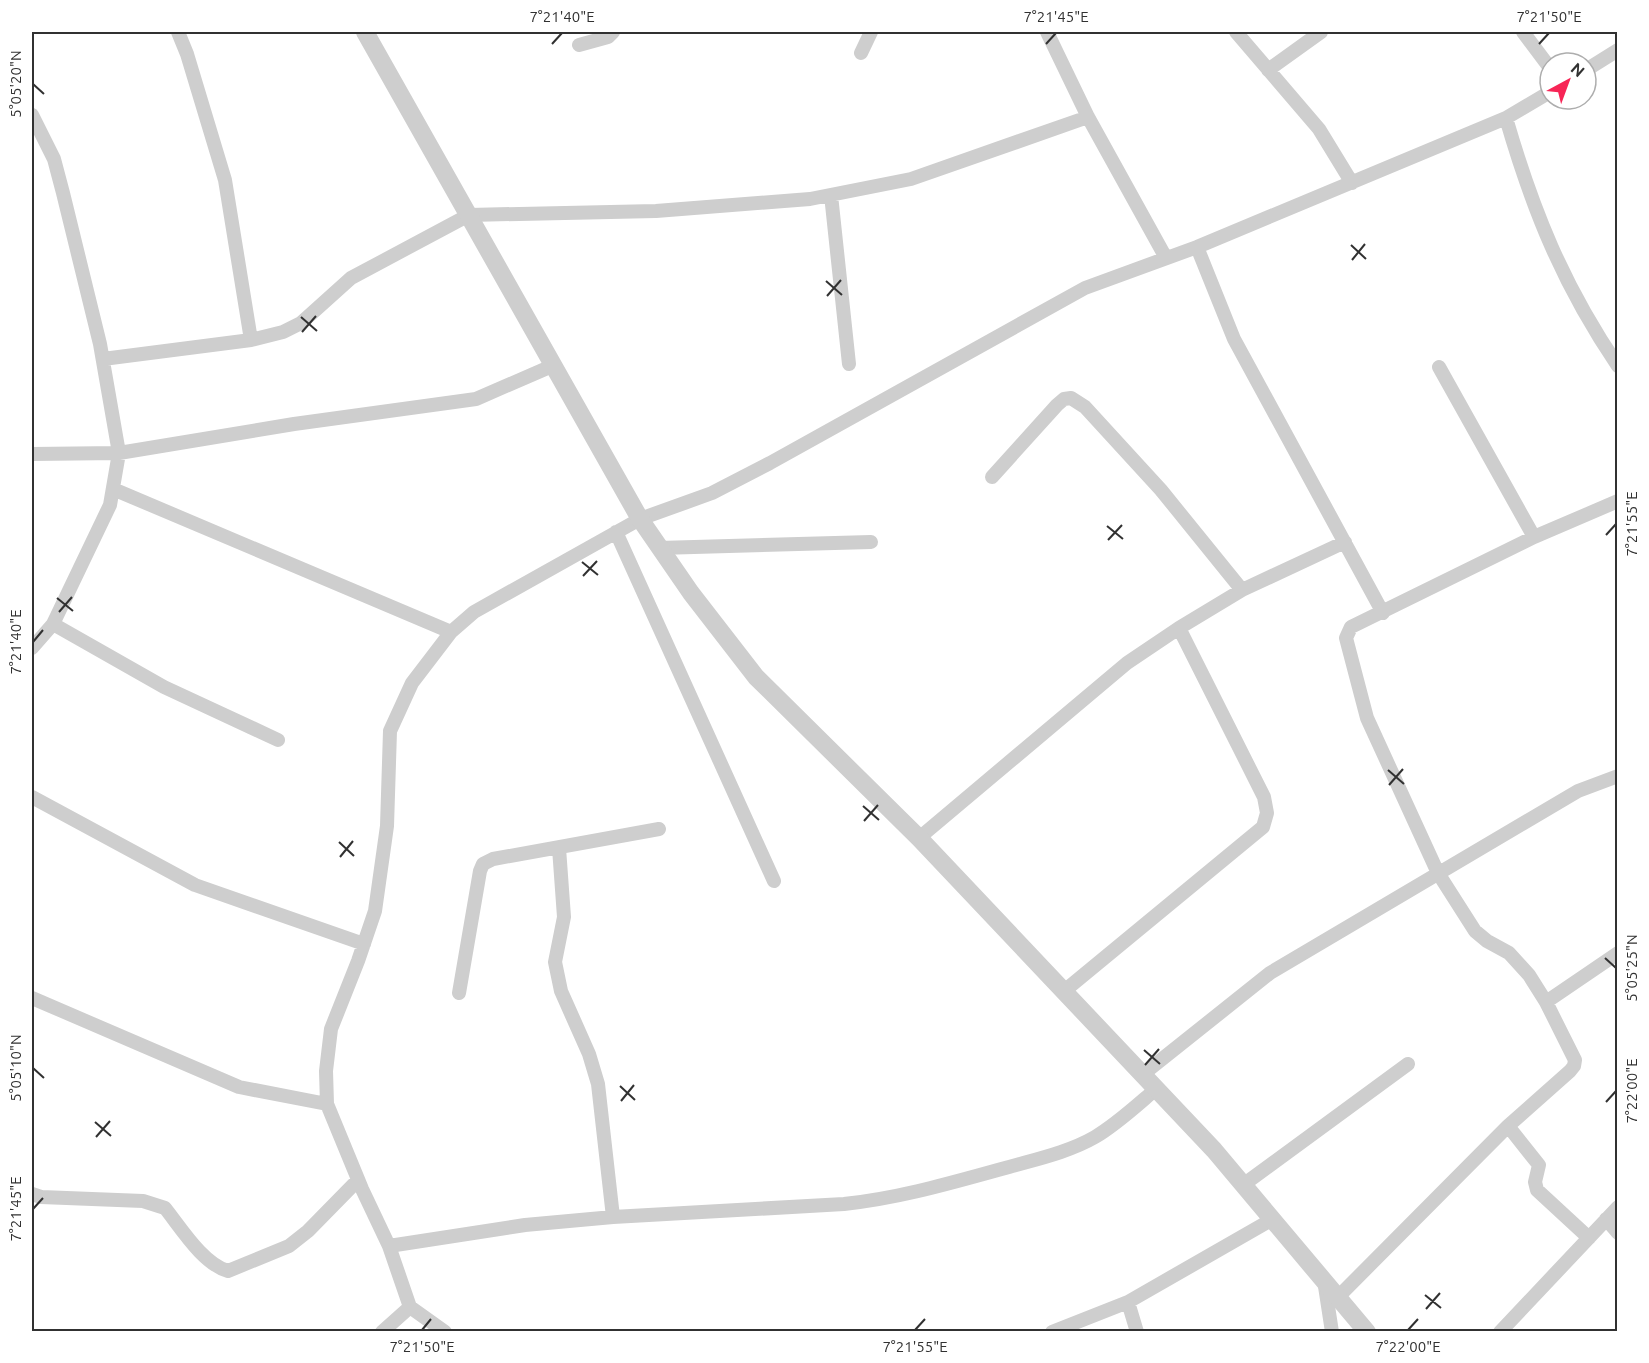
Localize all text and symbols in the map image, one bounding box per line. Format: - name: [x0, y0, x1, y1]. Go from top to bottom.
- text: 7°21'40"E: [529, 8, 595, 25]
- text: 7°21'45"E: [1023, 8, 1089, 25]
- text: 7°21'50"E: [1516, 8, 1582, 25]
- text: 5°05'20"N: [7, 50, 24, 118]
- north arrow: [1538, 51, 1598, 111]
- text: N: [1567, 59, 1588, 80]
- text: 7°21'55"E: [1623, 491, 1640, 557]
- text: 7°21'40"E: [7, 609, 24, 675]
- text: 5°05'25"N: [1623, 934, 1640, 1002]
- text: 5°05'10"N: [7, 1034, 24, 1102]
- text: 7°22'00"E: [1623, 1058, 1640, 1124]
- text: 7°21'45"E: [7, 1176, 24, 1242]
- text: 7°21'50"E: [389, 1338, 455, 1355]
- text: 7°21'55"E: [882, 1338, 948, 1355]
- text: 7°22'00"E: [1375, 1338, 1441, 1355]

